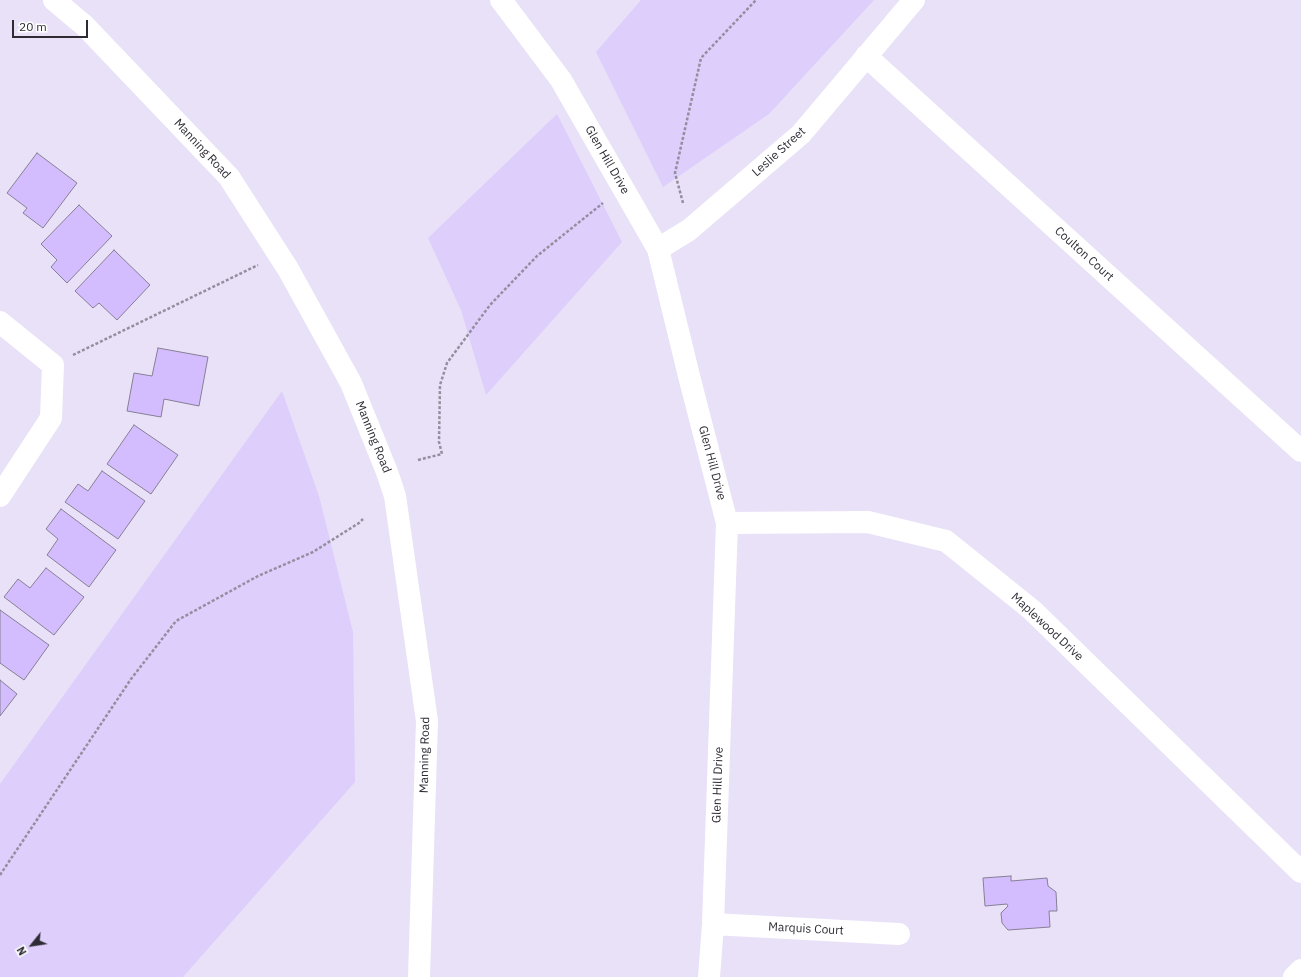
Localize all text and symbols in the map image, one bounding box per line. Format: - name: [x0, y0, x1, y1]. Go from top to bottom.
- scale bar: [14, 12, 90, 38]
- text: 20 m: [19, 19, 47, 34]
- street label: Manning Road: [171, 116, 233, 182]
- street label: Glen Hill Drive: [582, 123, 632, 197]
- street label: Leslie Street: [749, 124, 809, 180]
- street label: Coulton Court: [1052, 224, 1116, 284]
- street label: Manning Road: [352, 399, 394, 475]
- street label: Glen Hill Drive: [695, 424, 729, 502]
- street label: Maplewood Drive: [1008, 590, 1086, 664]
- street label: Manning Road: [417, 717, 433, 793]
- street label: Glen Hill Drive: [709, 747, 727, 823]
- street label: Marquis Court: [768, 920, 844, 938]
- north arrow: [12, 925, 52, 965]
- text: N: [14, 944, 30, 958]

